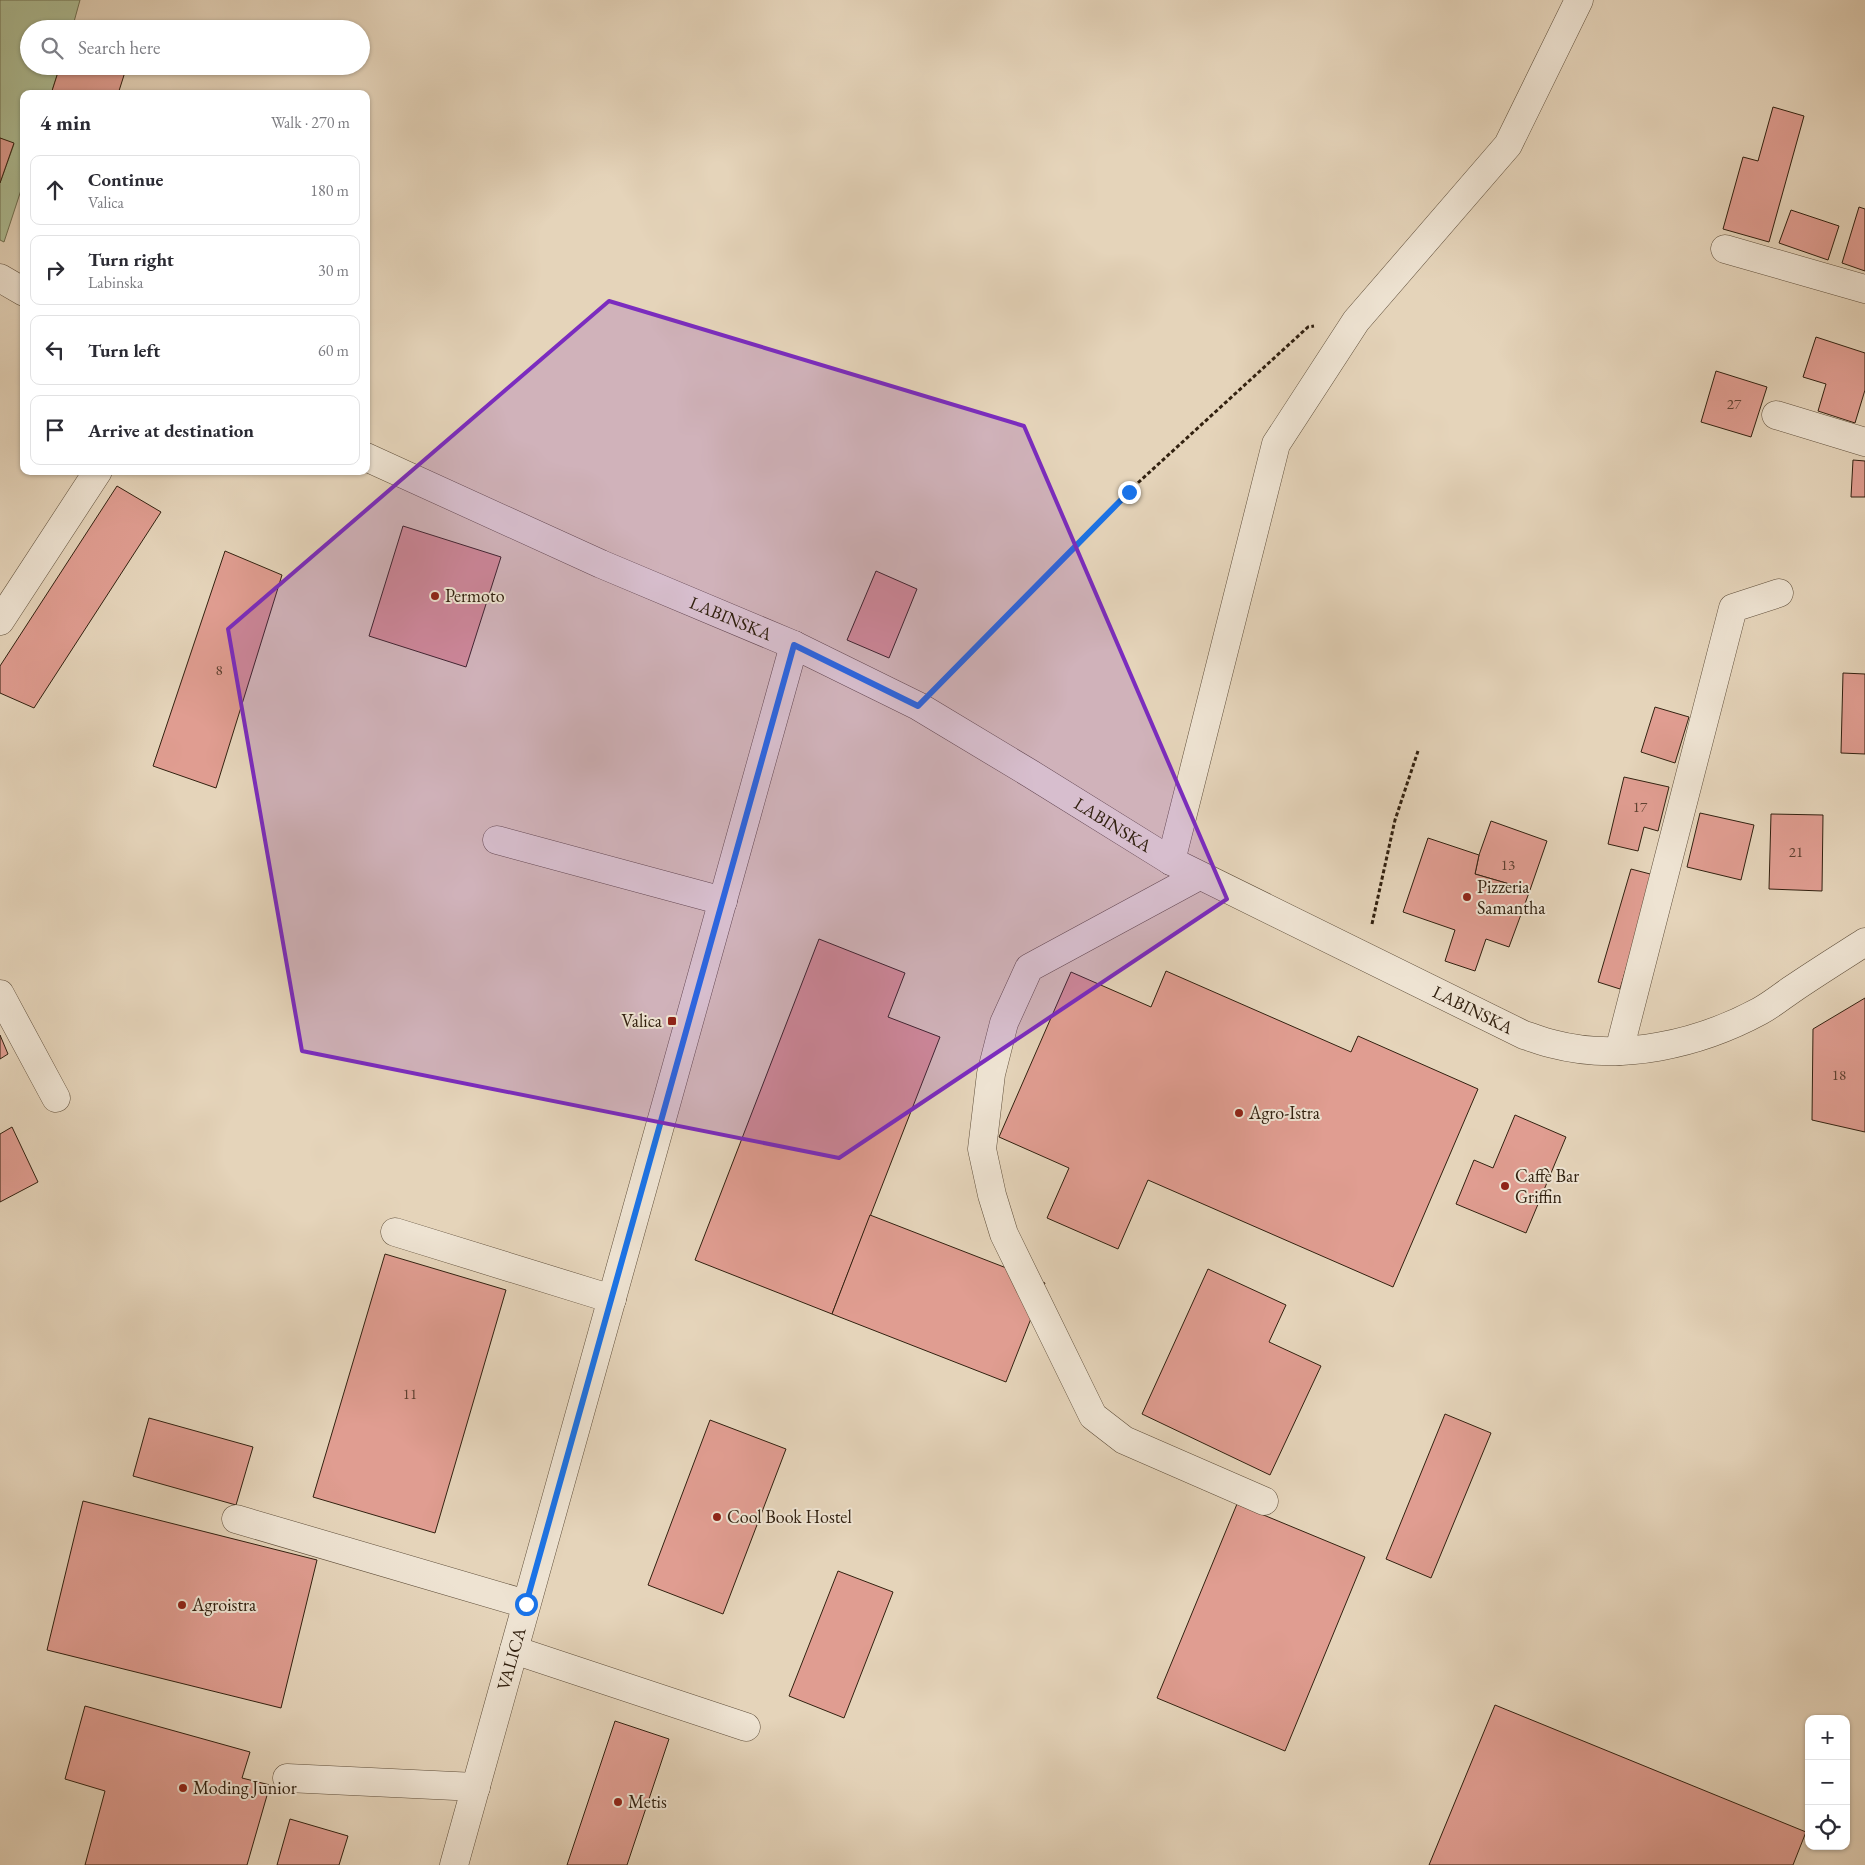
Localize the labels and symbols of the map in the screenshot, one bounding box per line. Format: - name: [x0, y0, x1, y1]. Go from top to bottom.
- house number: 27: [1727, 394, 1742, 413]
- route end: [1118, 481, 1141, 504]
- place label: Permoto: [445, 584, 505, 607]
- marker: Permoto: [429, 590, 441, 602]
- street label: LABINSKA: [686, 591, 776, 646]
- house number: 8: [215, 660, 223, 679]
- street label: LABINSKA: [1070, 792, 1157, 857]
- house number: 17: [1633, 797, 1648, 816]
- house number: 21: [1789, 842, 1803, 861]
- house number: 13: [1501, 855, 1515, 874]
- place label: Pizzeria Samantha: [1477, 875, 1546, 919]
- marker: Pizzeria Samantha: [1461, 891, 1473, 903]
- street label: LABINSKA: [1429, 980, 1518, 1039]
- place label: Valica: [622, 1009, 663, 1032]
- marker: Valica: [666, 1015, 678, 1027]
- house number: 18: [1832, 1065, 1846, 1084]
- place label: Agro-Istra: [1248, 1101, 1321, 1124]
- marker: Agro-Istra: [1233, 1107, 1245, 1119]
- place label: Caffè Bar Griffin: [1515, 1164, 1579, 1208]
- marker: Caffè Bar Griffin: [1499, 1180, 1511, 1192]
- house number: 11: [403, 1384, 417, 1403]
- place label: Cool Book Hostel: [727, 1505, 852, 1528]
- marker: Cool Book Hostel: [711, 1511, 723, 1523]
- place label: Agroistra: [191, 1593, 257, 1616]
- route start: [515, 1593, 538, 1616]
- marker: Agroistra: [176, 1599, 188, 1611]
- street label: VALICA: [491, 1624, 531, 1693]
- place label: Moding Junior: [193, 1776, 297, 1799]
- marker: Moding Junior: [177, 1782, 189, 1794]
- place label: Metis: [628, 1790, 667, 1813]
- marker: Metis: [612, 1796, 624, 1808]

